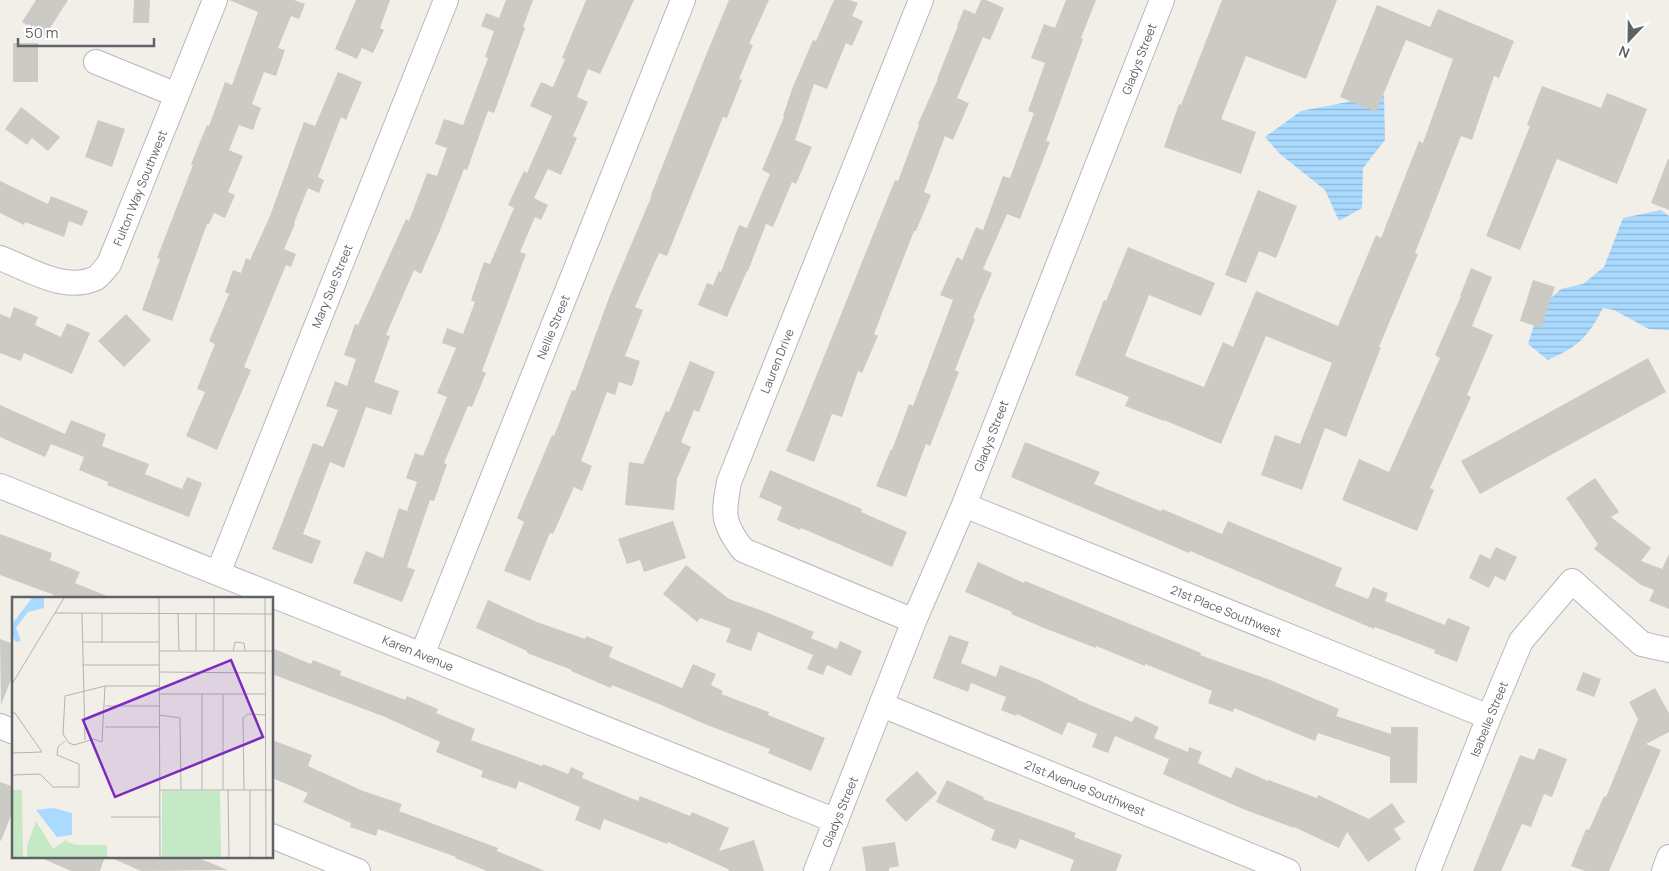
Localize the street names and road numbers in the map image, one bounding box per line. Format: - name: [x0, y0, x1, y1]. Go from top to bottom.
- street label: Gladys Street: [1118, 21, 1160, 97]
- street label: Fulton Way Southwest: [109, 127, 171, 248]
- street label: Mary Sue Street: [307, 241, 357, 330]
- street label: Nellie Street: [532, 292, 574, 362]
- street label: Lauren Drive: [756, 326, 798, 396]
- street label: Gladys Street: [970, 398, 1012, 474]
- street label: 21st Place Southwest: [1168, 581, 1284, 641]
- street label: Karen Avenue: [380, 631, 456, 675]
- street label: Isabelle Street: [1466, 678, 1512, 759]
- street label: 21st Avenue Southwest: [1022, 756, 1148, 820]
- street label: Gladys Street: [818, 774, 862, 850]

